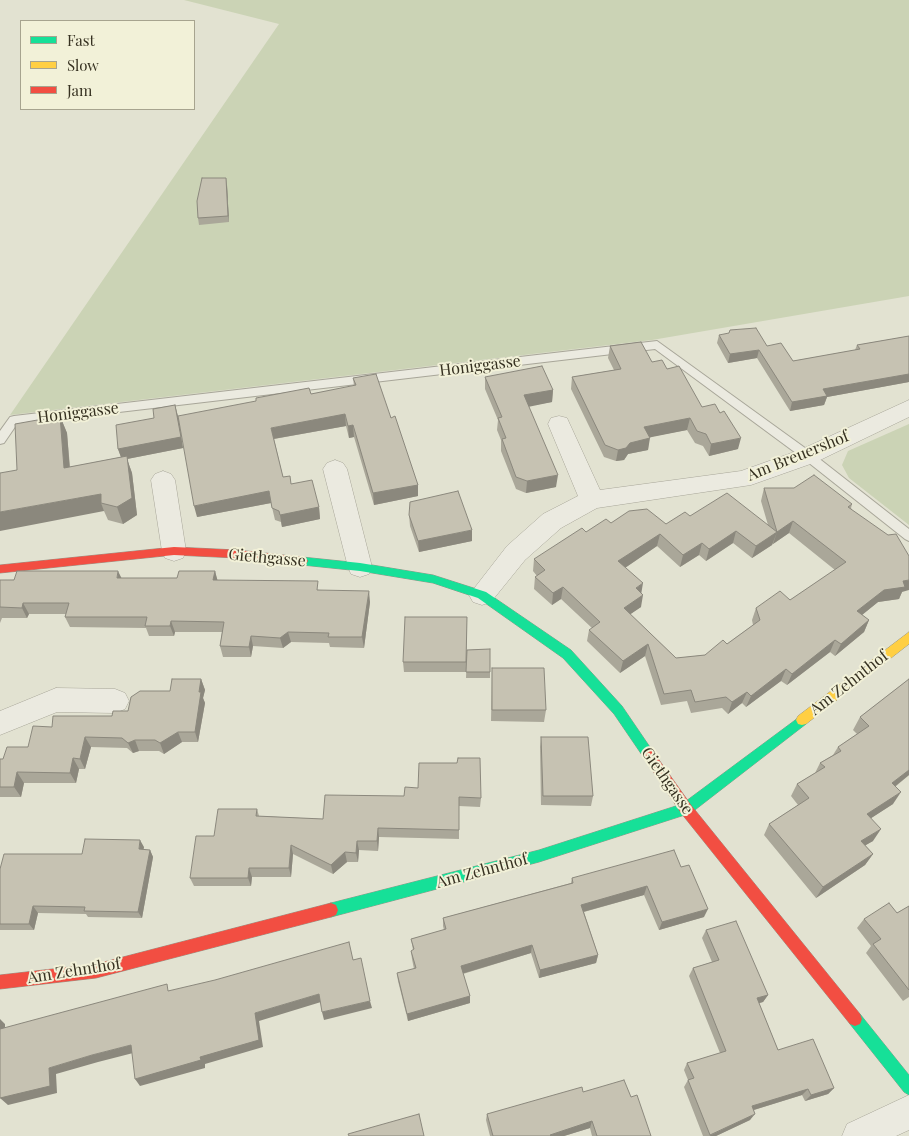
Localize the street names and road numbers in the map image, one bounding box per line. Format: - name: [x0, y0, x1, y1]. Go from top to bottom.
- street label: Honiggasse: [438, 351, 522, 381]
- street label: Honiggasse: [36, 398, 120, 428]
- street label: Am Breuershof: [744, 427, 852, 485]
- street label: Giethgasse: [228, 545, 306, 571]
- street label: Am Zehnthof: [806, 647, 892, 719]
- street label: Giethgasse: [637, 744, 697, 818]
- street label: Am Zehnthof: [434, 850, 530, 892]
- street label: Am Zehnthof: [26, 954, 122, 988]

